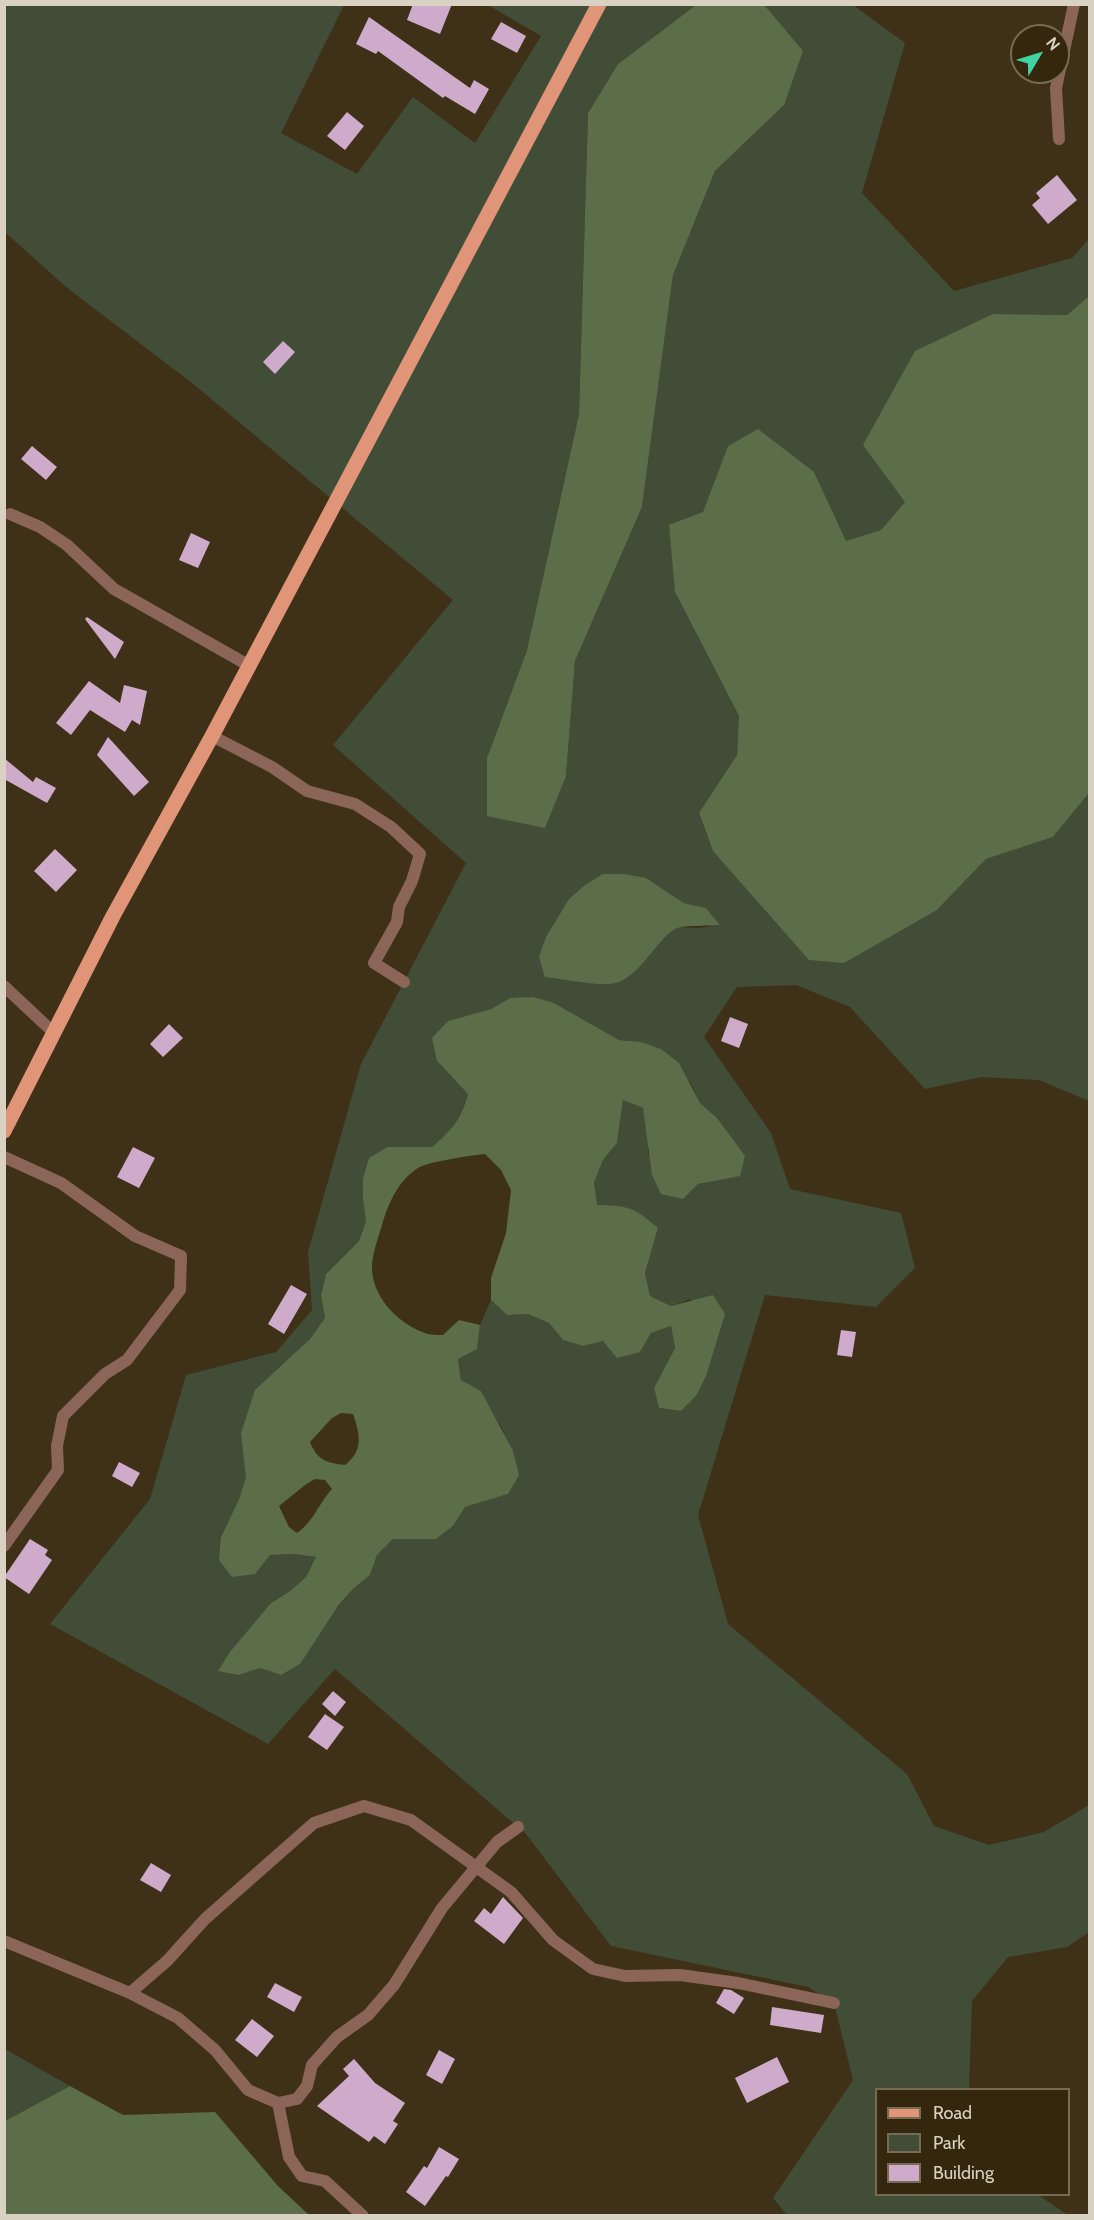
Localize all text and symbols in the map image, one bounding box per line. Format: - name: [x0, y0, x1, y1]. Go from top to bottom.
- north arrow: [1010, 24, 1070, 84]
- text: N: [1042, 34, 1064, 54]
- legend: [875, 2088, 1070, 2196]
- text: Road: [933, 2102, 972, 2124]
- text: Park: [933, 2132, 965, 2154]
- text: Building: [933, 2162, 994, 2184]

